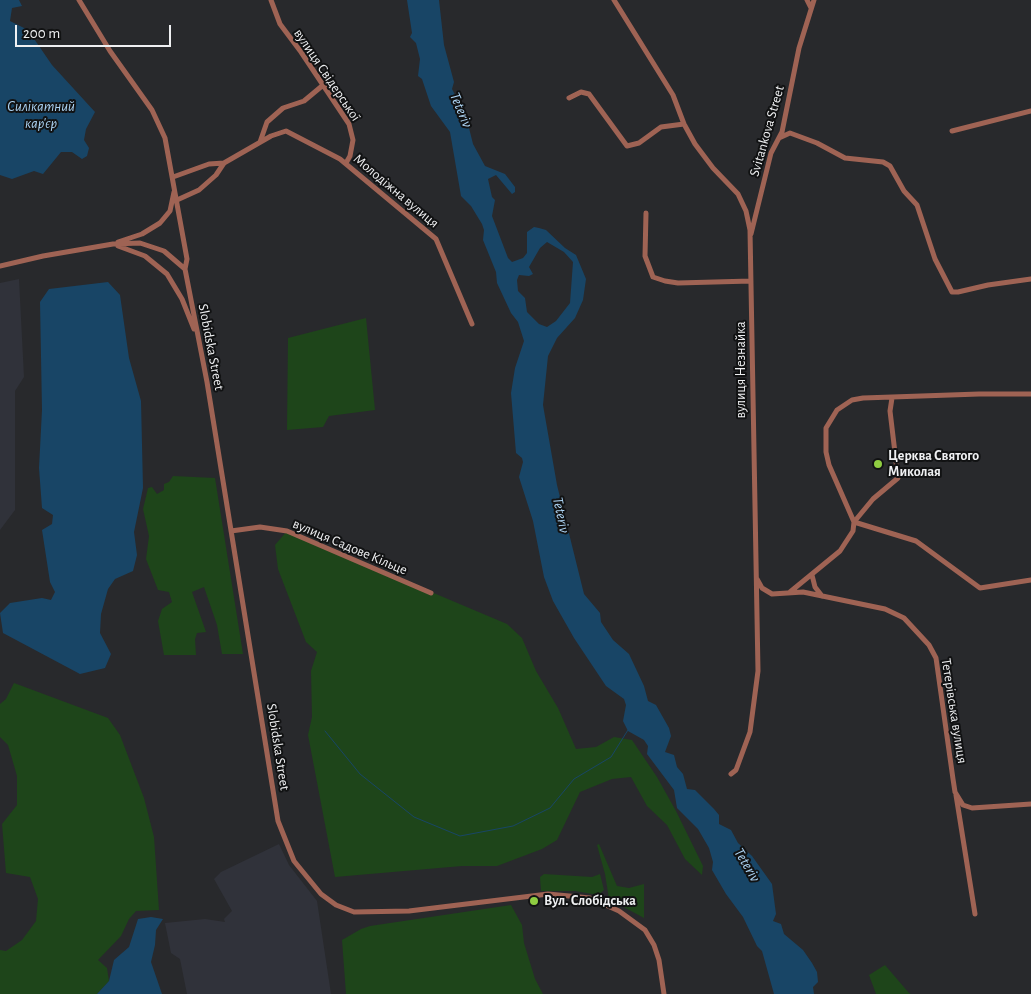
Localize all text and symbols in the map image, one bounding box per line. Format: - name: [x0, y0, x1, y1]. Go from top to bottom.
- scale bar: [18, 15, 174, 47]
- text: 200 m: [23, 26, 60, 41]
- street label: вулиця Свідерської: [290, 26, 364, 124]
- street label: Svitankova Street: [746, 84, 788, 178]
- water label: Teteriv: [446, 90, 476, 130]
- water label: Силікатний кар'єр: [7, 97, 75, 132]
- street label: Молодіжна вулиця: [350, 150, 442, 232]
- street label: Slobidska Street: [194, 302, 228, 392]
- street label: вулиця Незнайка: [733, 321, 749, 419]
- place label: Церква Святого Миколая: [888, 448, 979, 481]
- marker: Церква Святого Миколая: [872, 458, 884, 470]
- water label: Teteriv: [548, 495, 574, 535]
- street label: вулиця Садове Кільце: [290, 515, 410, 579]
- street label: Тетерівська вулиця: [937, 657, 971, 765]
- street label: Slobidska Street: [263, 702, 293, 792]
- water label: Teteriv: [730, 845, 764, 885]
- place label: Вул. Слобідська: [544, 893, 636, 909]
- marker: Вул. Слобідська: [528, 895, 540, 907]

